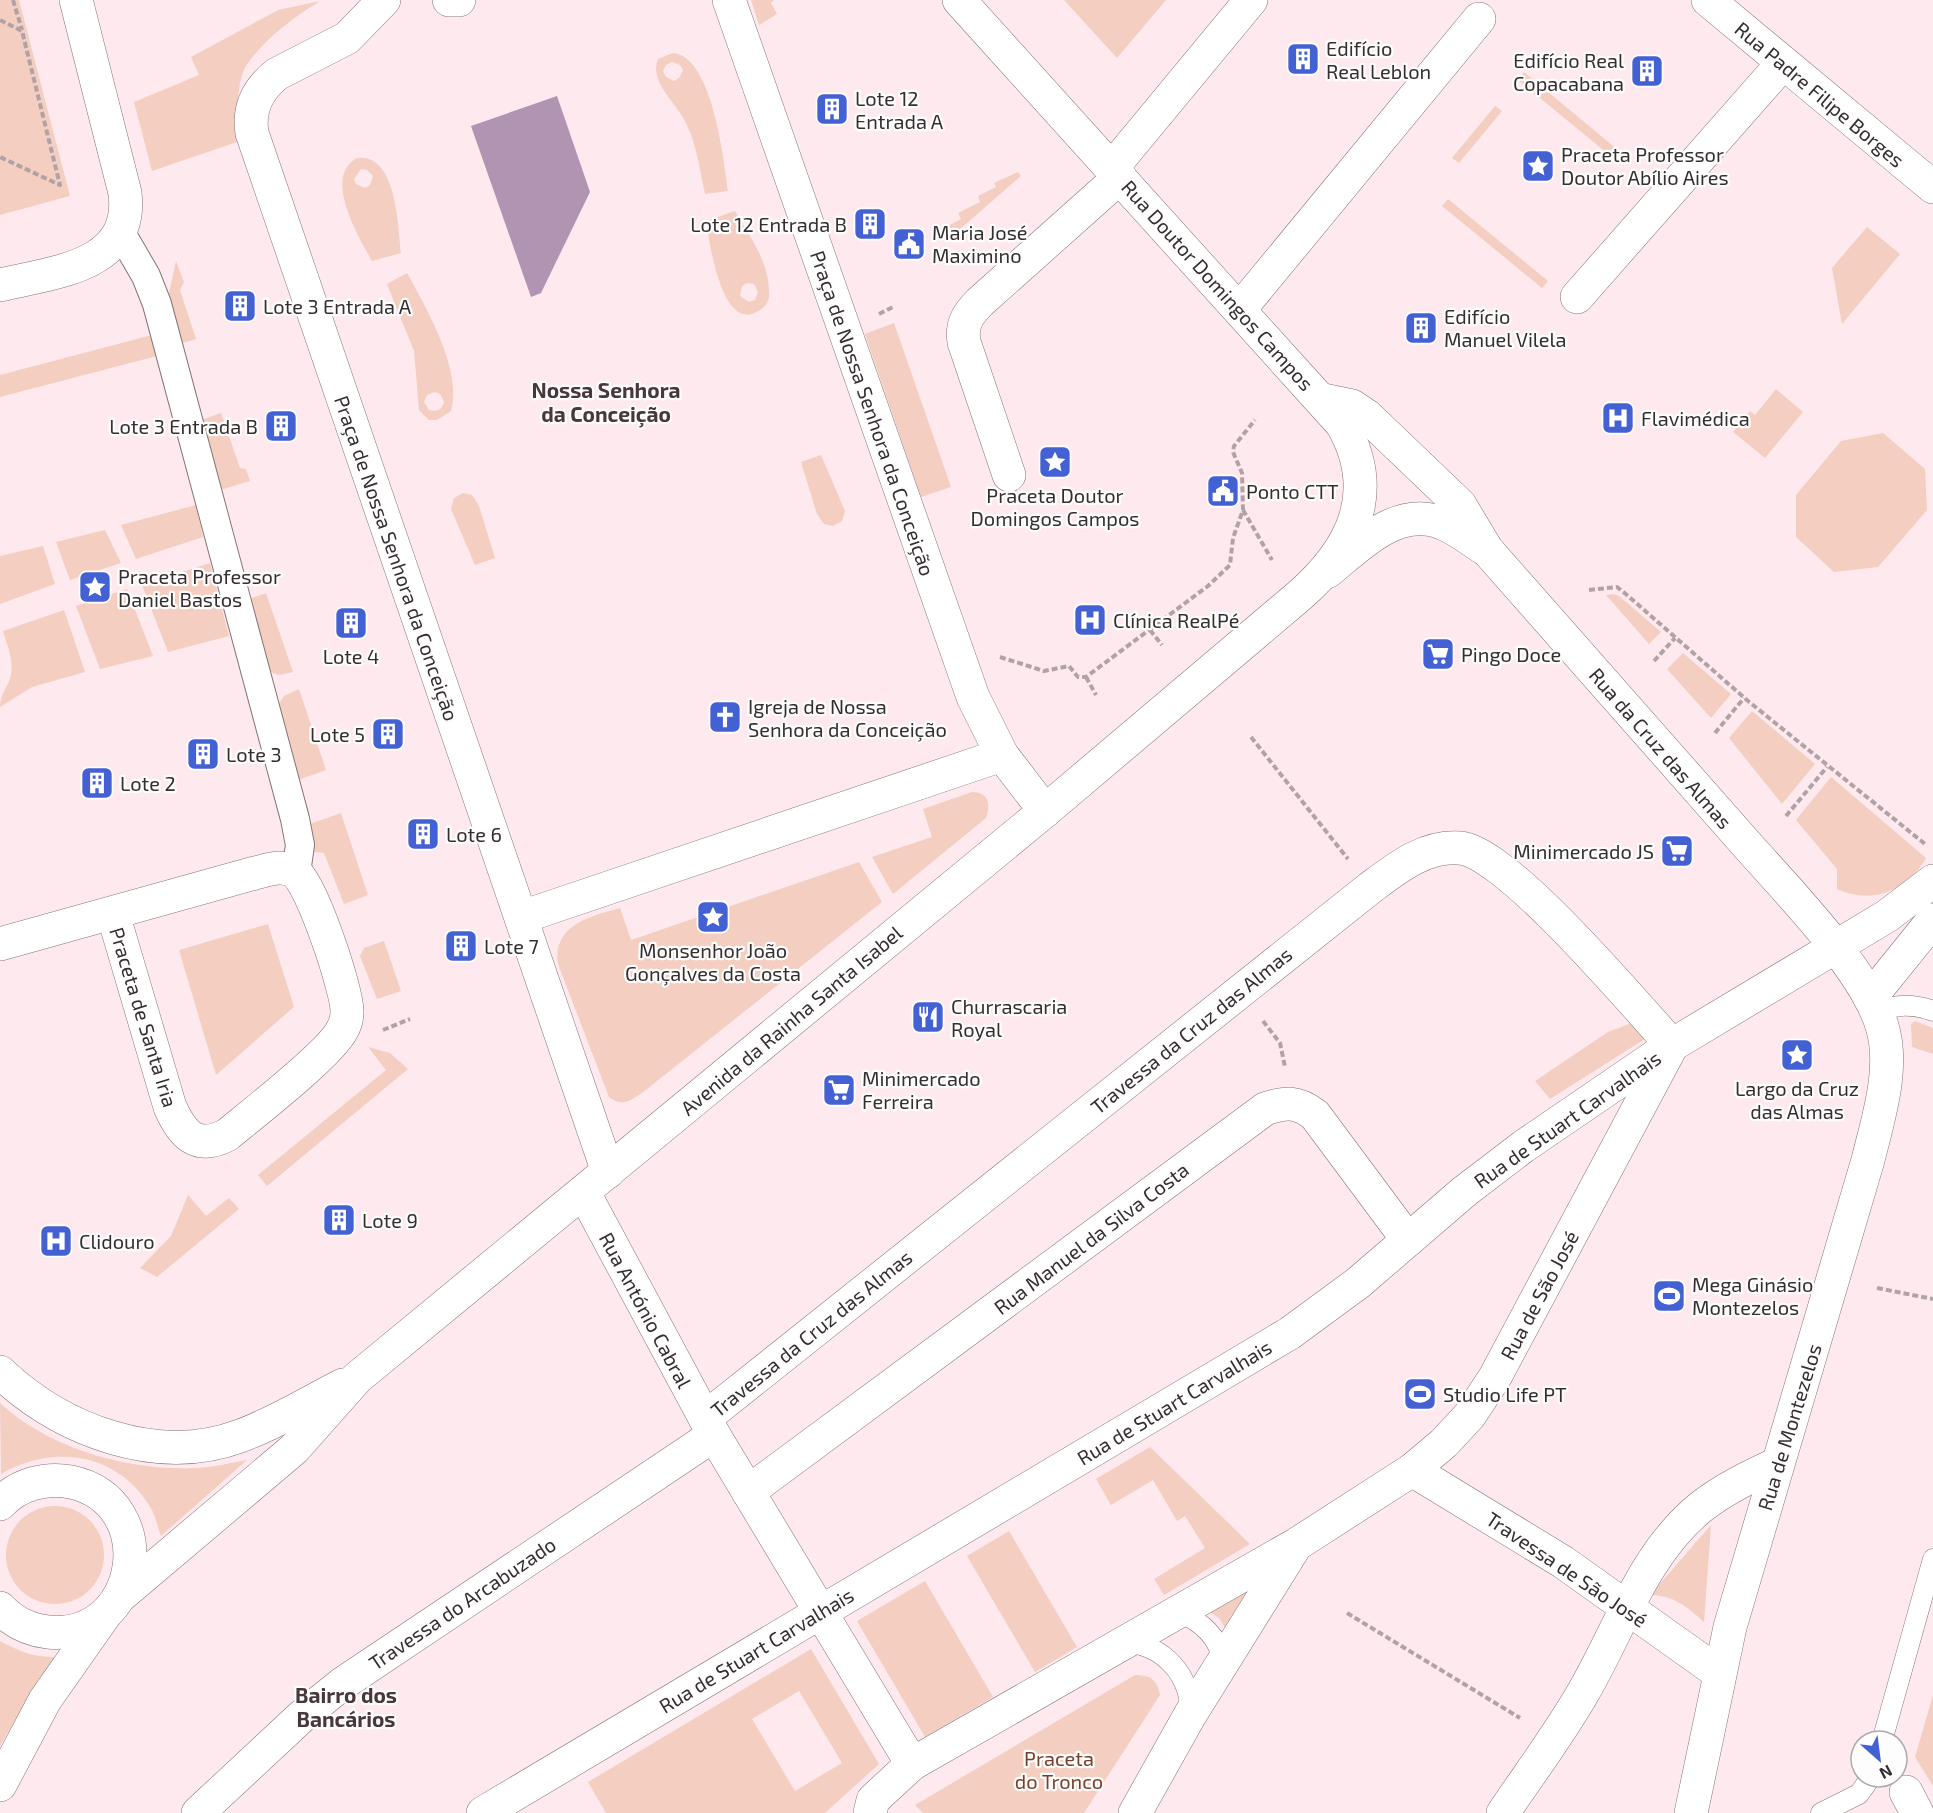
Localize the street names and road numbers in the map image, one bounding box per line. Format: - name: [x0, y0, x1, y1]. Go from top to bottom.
- street label: Rua Padre Filipe Borges: [1731, 16, 1909, 172]
- street label: Rua Doutor Domingos Campos: [1117, 175, 1319, 395]
- street label: Praça de Nossa Senhora da Conceição: [805, 247, 940, 579]
- street label: Praça de Nossa Senhora da Conceição: [329, 392, 464, 724]
- street label: Rua da Cruz das Almas: [1585, 663, 1737, 833]
- street label: Avenida da Rainha Santa Isabel: [675, 920, 907, 1120]
- street label: Praceta de Santa Iria: [105, 924, 183, 1110]
- street label: Travessa da Cruz das Almas: [1086, 941, 1296, 1119]
- street label: Rua de Stuart Carvalhais: [1469, 1045, 1665, 1193]
- street label: Rua Manuel da Silva Costa: [989, 1157, 1193, 1319]
- street label: Rua de São José: [1495, 1226, 1583, 1364]
- street label: Rua António Cabral: [595, 1228, 697, 1392]
- street label: Travessa da Cruz das Almas: [706, 1244, 916, 1422]
- street label: Rua de Stuart Carvalhais: [1072, 1334, 1276, 1470]
- street label: Rua de Montezelos: [1752, 1341, 1826, 1513]
- street label: Travessa de São José: [1482, 1506, 1652, 1632]
- street label: Travessa do Arcabuzado: [364, 1531, 560, 1675]
- street label: Rua de Stuart Carvalhais: [654, 1582, 858, 1718]

